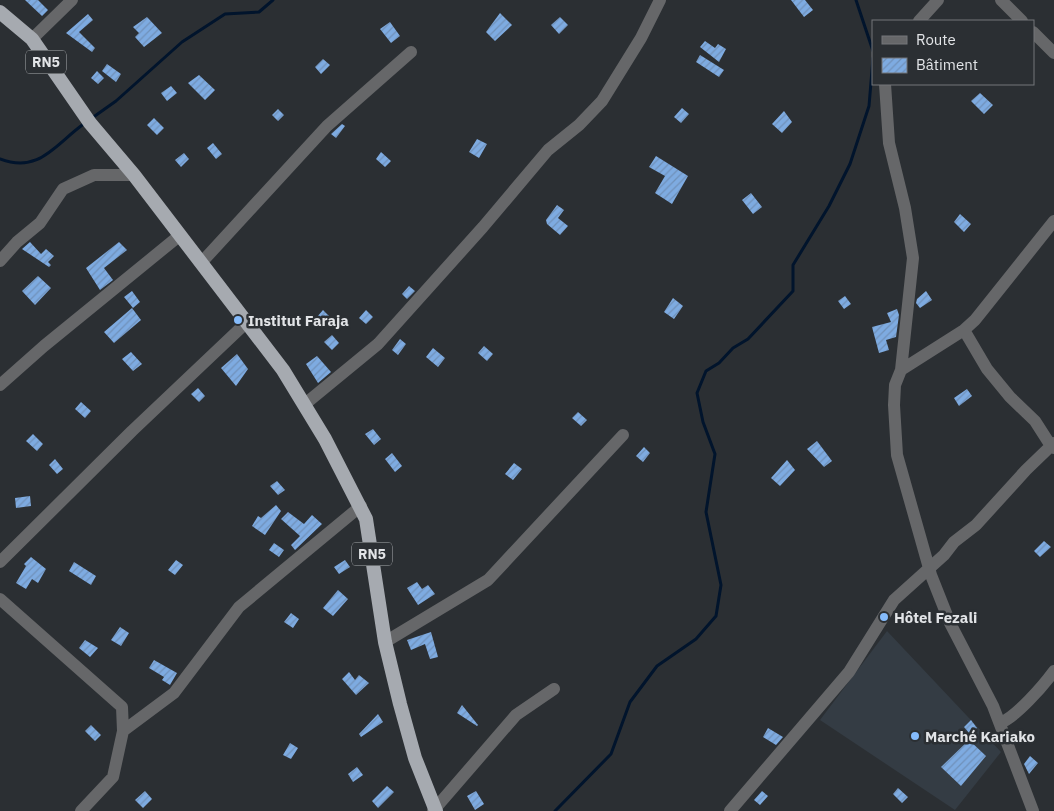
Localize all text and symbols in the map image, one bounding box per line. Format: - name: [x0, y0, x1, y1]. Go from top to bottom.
- legend: [872, 20, 1034, 85]
- text: Route: [916, 30, 956, 49]
- road number: RN5: [26, 51, 66, 74]
- text: Bâtiment: [916, 55, 978, 74]
- place label: Institut Faraja: [248, 311, 349, 330]
- marker: Institut Faraja: [232, 314, 244, 326]
- road number: RN5: [352, 542, 392, 566]
- place label: Hôtel Fezali: [894, 608, 977, 627]
- marker: Hôtel Fezali: [878, 611, 890, 623]
- place label: Marché Kariako: [925, 727, 1035, 746]
- marker: Marché Kariako: [909, 730, 921, 742]

